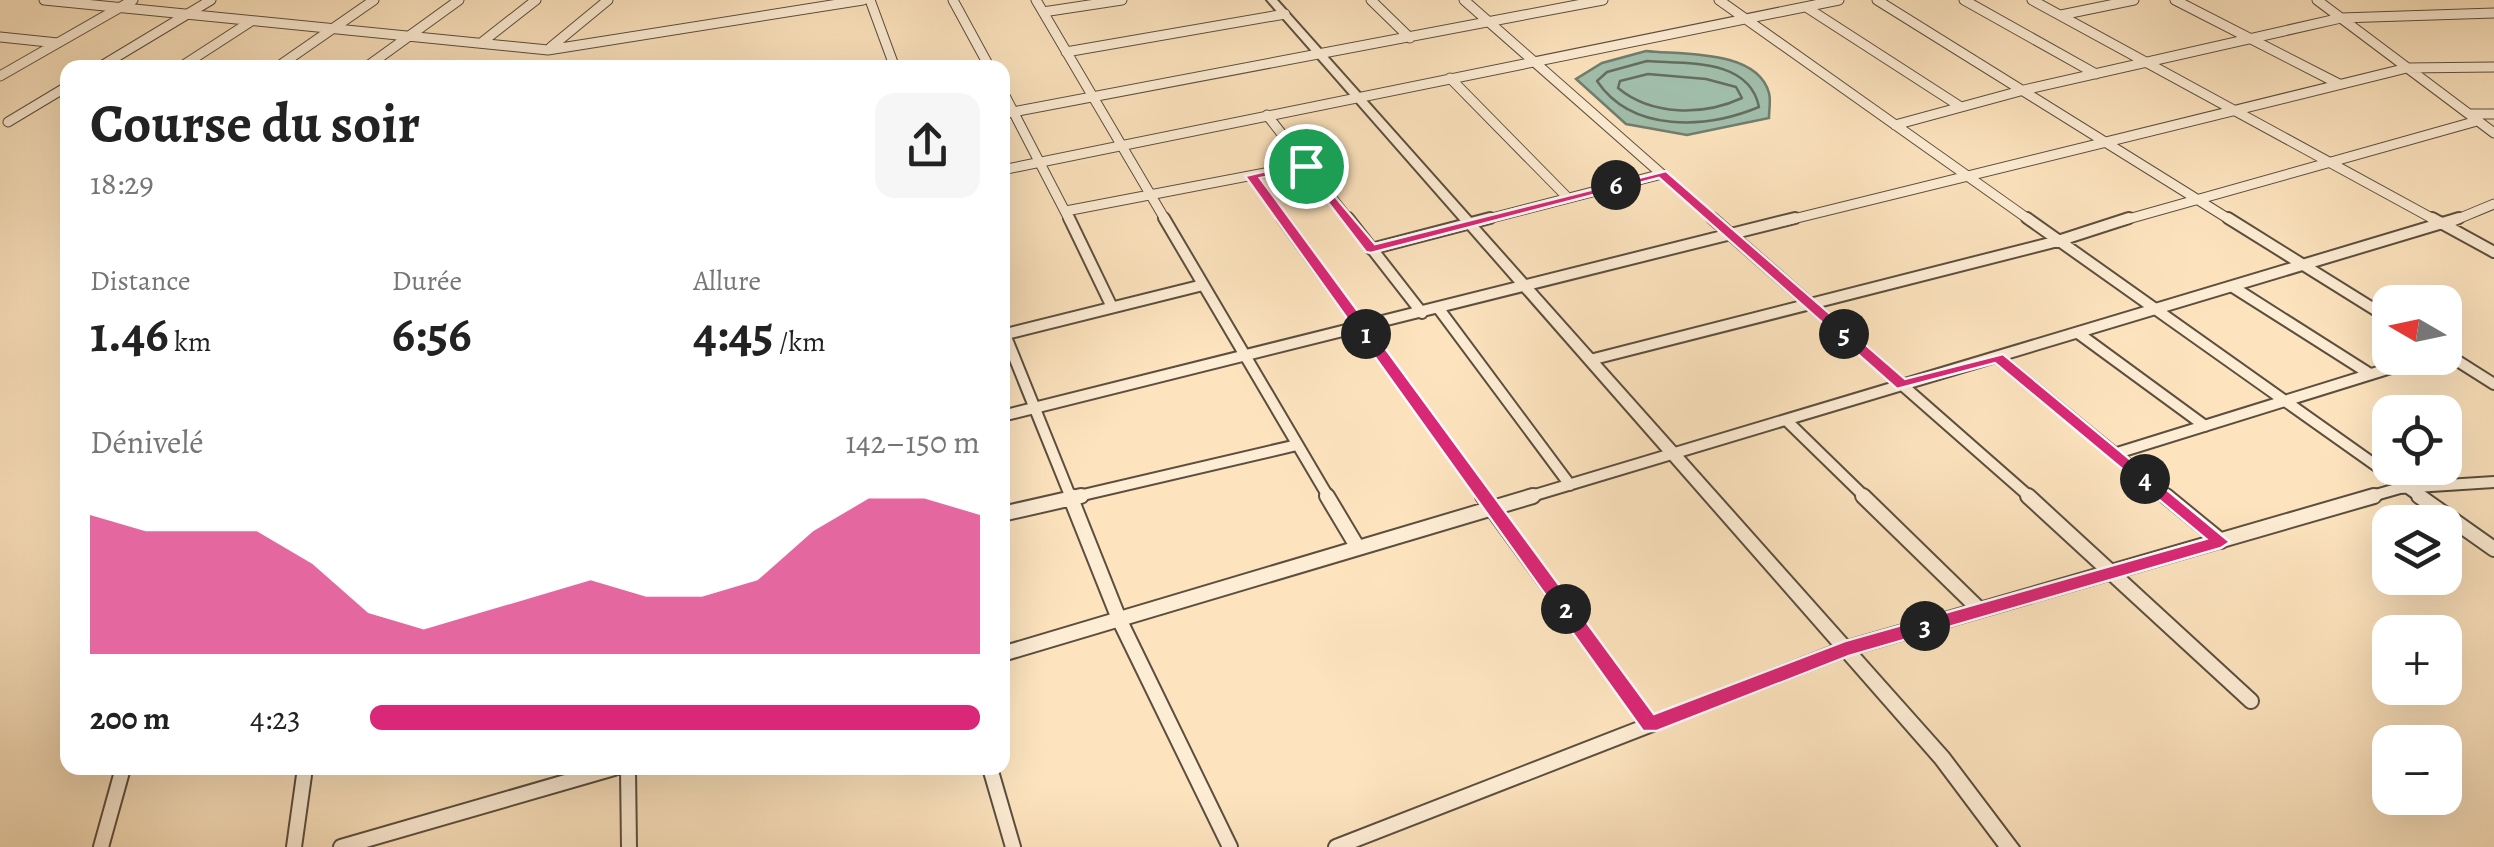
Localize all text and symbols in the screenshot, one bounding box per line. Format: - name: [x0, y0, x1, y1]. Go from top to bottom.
- text: Course du soir: [90, 86, 420, 161]
- button: share: [875, 93, 980, 198]
- pin: [1264, 124, 1349, 209]
- icon: arrive: [1279, 139, 1334, 194]
- pin: 6: [1591, 160, 1641, 210]
- text: 18:29: [90, 161, 154, 205]
- text: 6: [1609, 166, 1623, 204]
- text: Distance: [90, 262, 190, 300]
- text: Durée: [392, 262, 462, 300]
- text: Allure: [693, 262, 761, 300]
- north arrow: [2372, 285, 2462, 375]
- map controls: [2372, 285, 2462, 815]
- text: 1.46: [90, 300, 169, 368]
- text: 6:56: [392, 300, 472, 368]
- text: 4:45: [693, 300, 774, 368]
- pin: 1: [1341, 309, 1391, 359]
- pin: 5: [1819, 309, 1869, 359]
- text: 1: [1361, 315, 1371, 353]
- text: 5: [1838, 315, 1850, 353]
- text: km: [169, 323, 211, 361]
- text: /km: [774, 323, 826, 361]
- button: locate: [2372, 395, 2462, 485]
- text: Dénivelé: [90, 420, 204, 464]
- text: 142–150 m: [845, 420, 980, 464]
- pin: 4: [2120, 454, 2170, 504]
- text: 4: [2138, 460, 2152, 498]
- button: layers: [2372, 505, 2462, 595]
- pin: 2: [1541, 584, 1591, 634]
- text: 2: [1559, 590, 1573, 628]
- pin: 3: [1900, 601, 1950, 651]
- text: 3: [1919, 607, 1931, 645]
- button: +: [2372, 615, 2462, 705]
- text: 200 m: [90, 696, 170, 740]
- text: 4:23: [250, 696, 301, 740]
- button: −: [2372, 725, 2462, 815]

